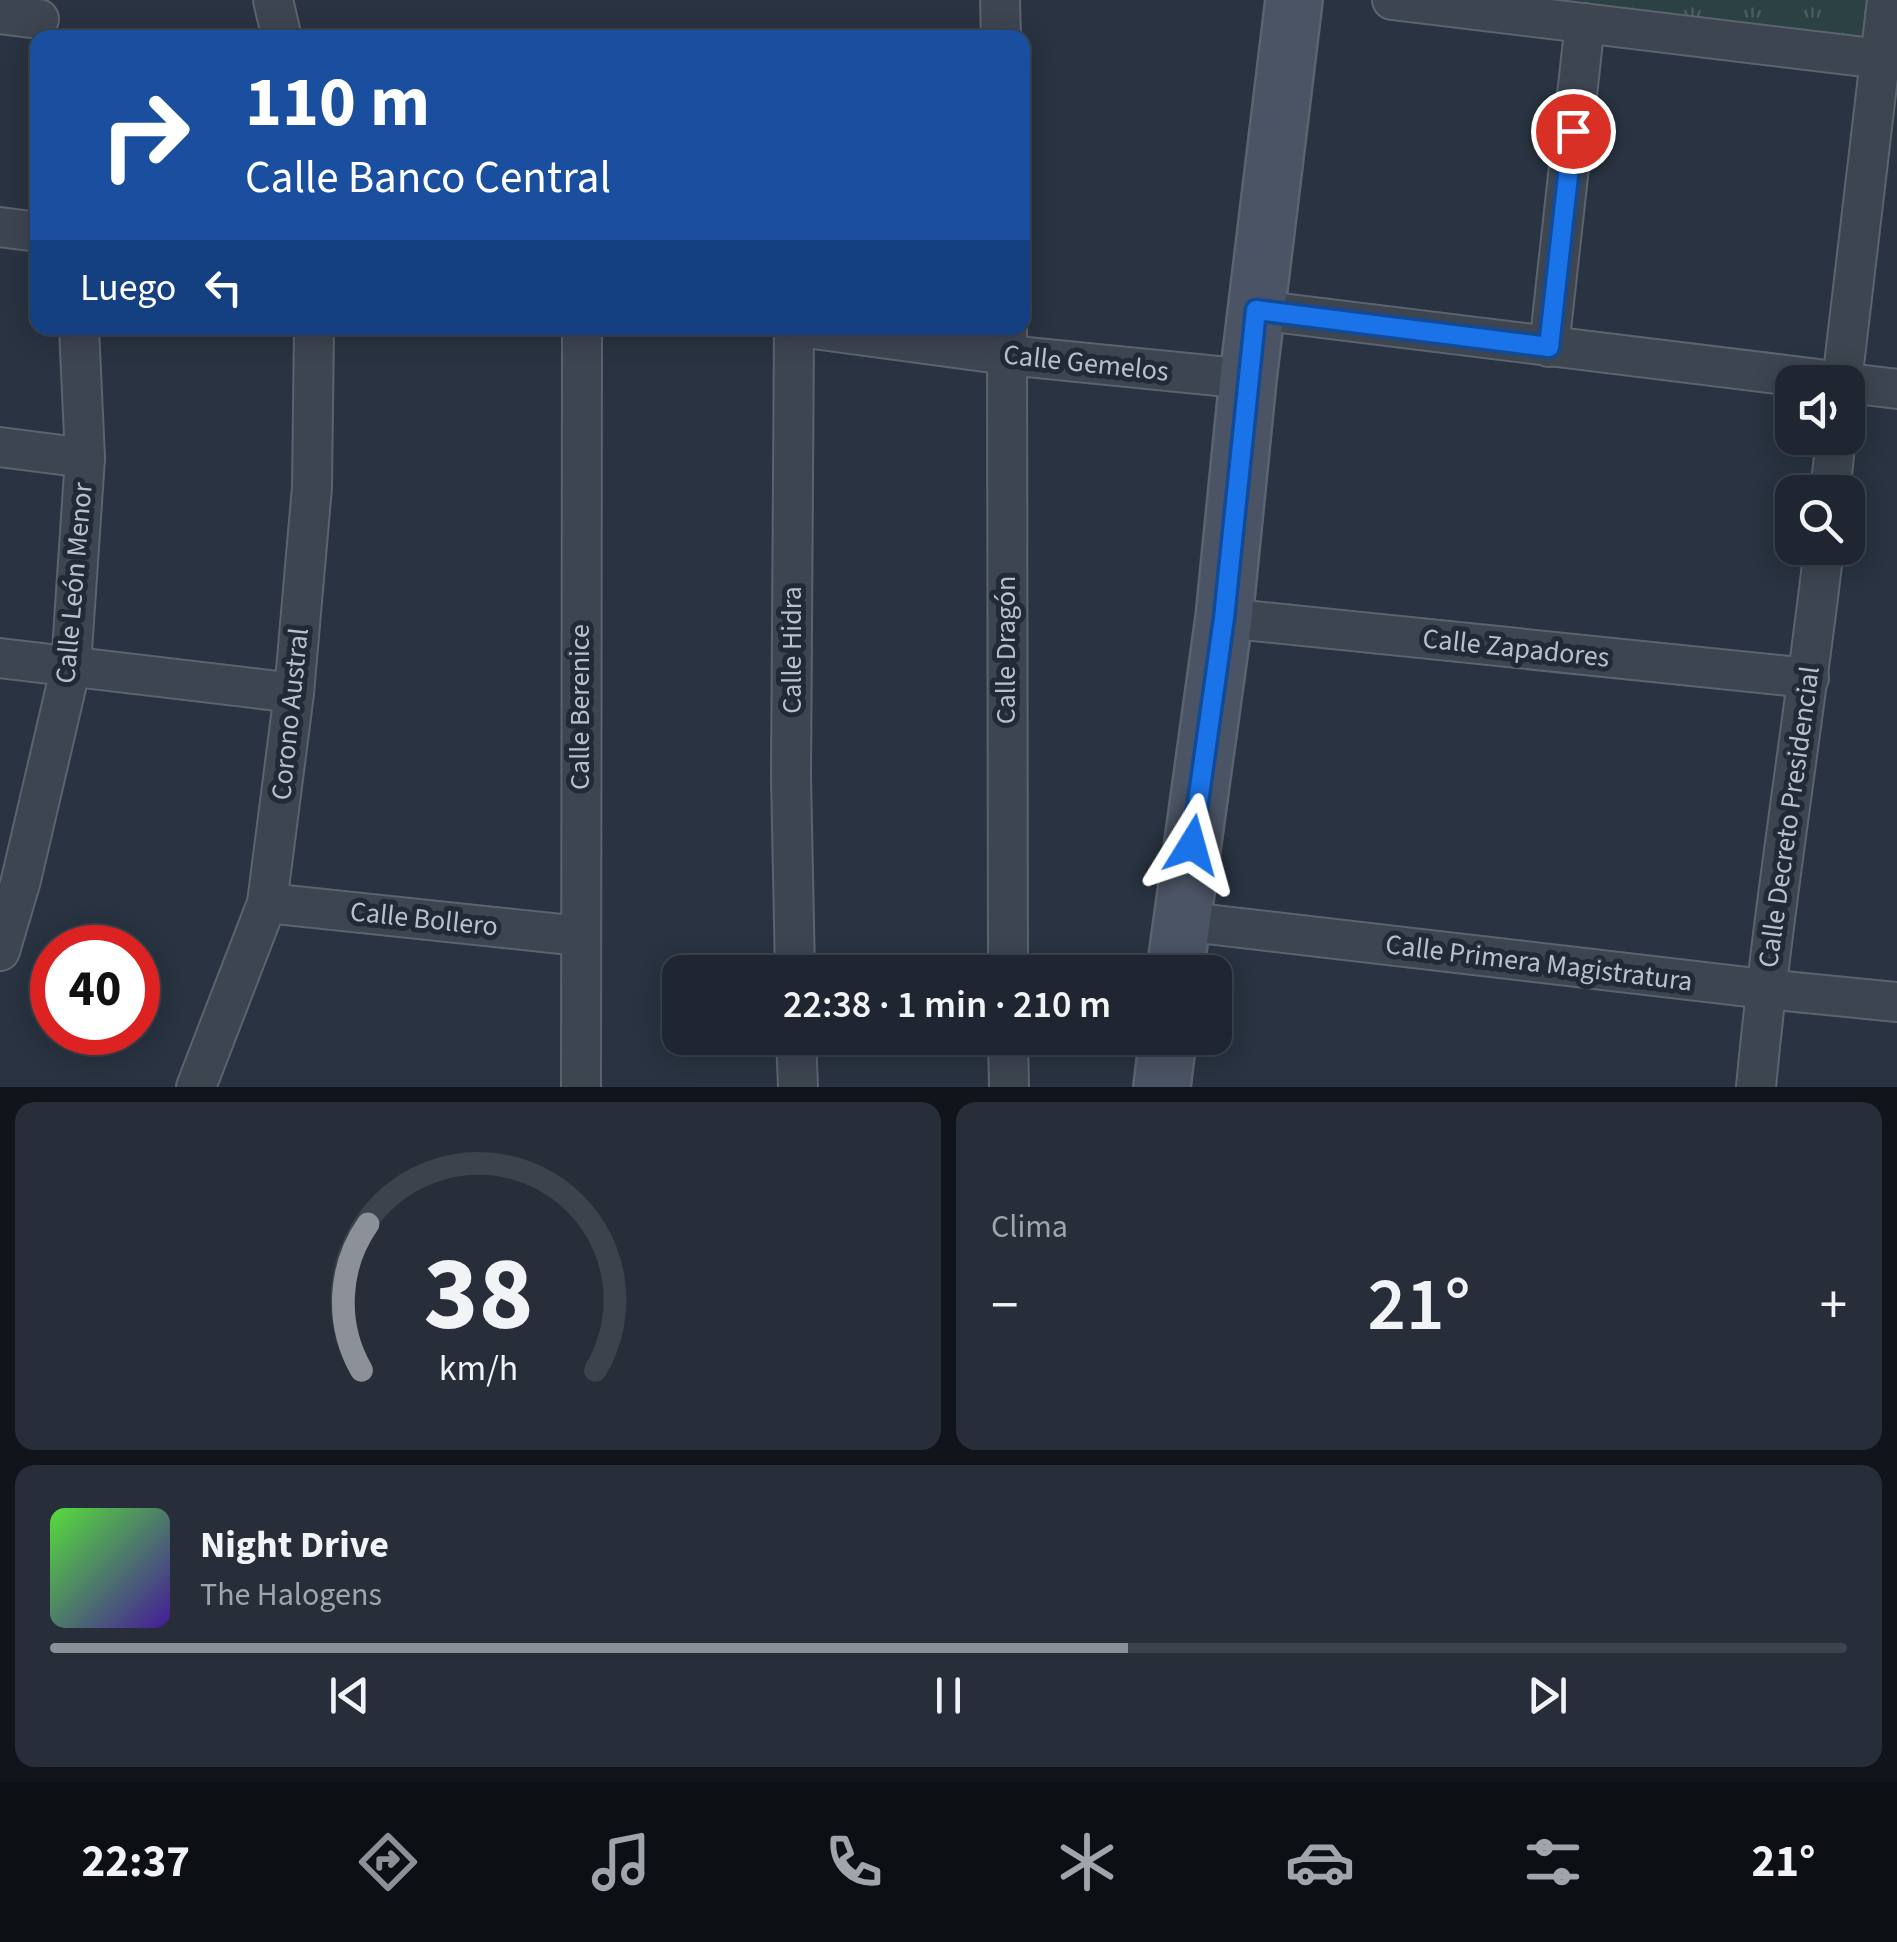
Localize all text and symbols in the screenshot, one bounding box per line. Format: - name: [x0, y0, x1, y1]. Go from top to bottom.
- text: 110 m: [245, 53, 430, 153]
- icon: right: [80, 70, 210, 200]
- pin: [1531, 89, 1616, 174]
- icon: arrive: [1546, 104, 1601, 159]
- text: Calle Banco Central: [245, 146, 611, 210]
- icon: left: [196, 260, 251, 315]
- text: Luego: [80, 261, 176, 315]
- street label: Calle Gemelos: [1001, 334, 1171, 392]
- map controls: [1775, 365, 1865, 565]
- button: sound: [1775, 365, 1865, 455]
- button: search: [1775, 475, 1865, 565]
- street label: Calle León Menor: [45, 481, 103, 685]
- street label: Calle Dragón: [986, 576, 1026, 724]
- street label: Calle Hidra: [772, 586, 812, 714]
- street label: Calle Zapadores: [1421, 618, 1611, 678]
- street label: Calle Berenice: [560, 624, 600, 790]
- street label: Corono Austral: [261, 626, 319, 802]
- street label: Calle Decreto Presidencial: [1748, 664, 1830, 970]
- position arrow: [1140, 793, 1244, 897]
- street label: Calle Bollero: [348, 891, 500, 947]
- street label: Calle Primera Magistratura: [1383, 924, 1695, 1002]
- speed limit sign: 40: [30, 925, 160, 1055]
- text: 22:38 · 1 min · 210 m: [783, 978, 1111, 1032]
- text: Clima: [991, 1204, 1068, 1250]
- text: 38: [423, 1222, 533, 1370]
- text: 21°: [1367, 1252, 1471, 1359]
- text: −: [991, 1267, 1018, 1345]
- text: +: [1820, 1267, 1847, 1345]
- text: km/h: [438, 1343, 518, 1394]
- text: Night Drive: [200, 1518, 389, 1572]
- text: The Halogens: [200, 1572, 382, 1618]
- icon: previous: [322, 1668, 377, 1723]
- icon: pause: [921, 1668, 976, 1723]
- icon: next: [1520, 1668, 1575, 1723]
- icon: directions: [353, 1827, 423, 1897]
- icon: music: [586, 1827, 656, 1897]
- icon: phone: [819, 1827, 889, 1897]
- icon: climate: [1052, 1827, 1122, 1897]
- icon: car: [1285, 1827, 1355, 1897]
- icon: filters: [1518, 1827, 1588, 1897]
- text: 22:37: [82, 1830, 190, 1894]
- text: 21°: [1752, 1830, 1815, 1894]

